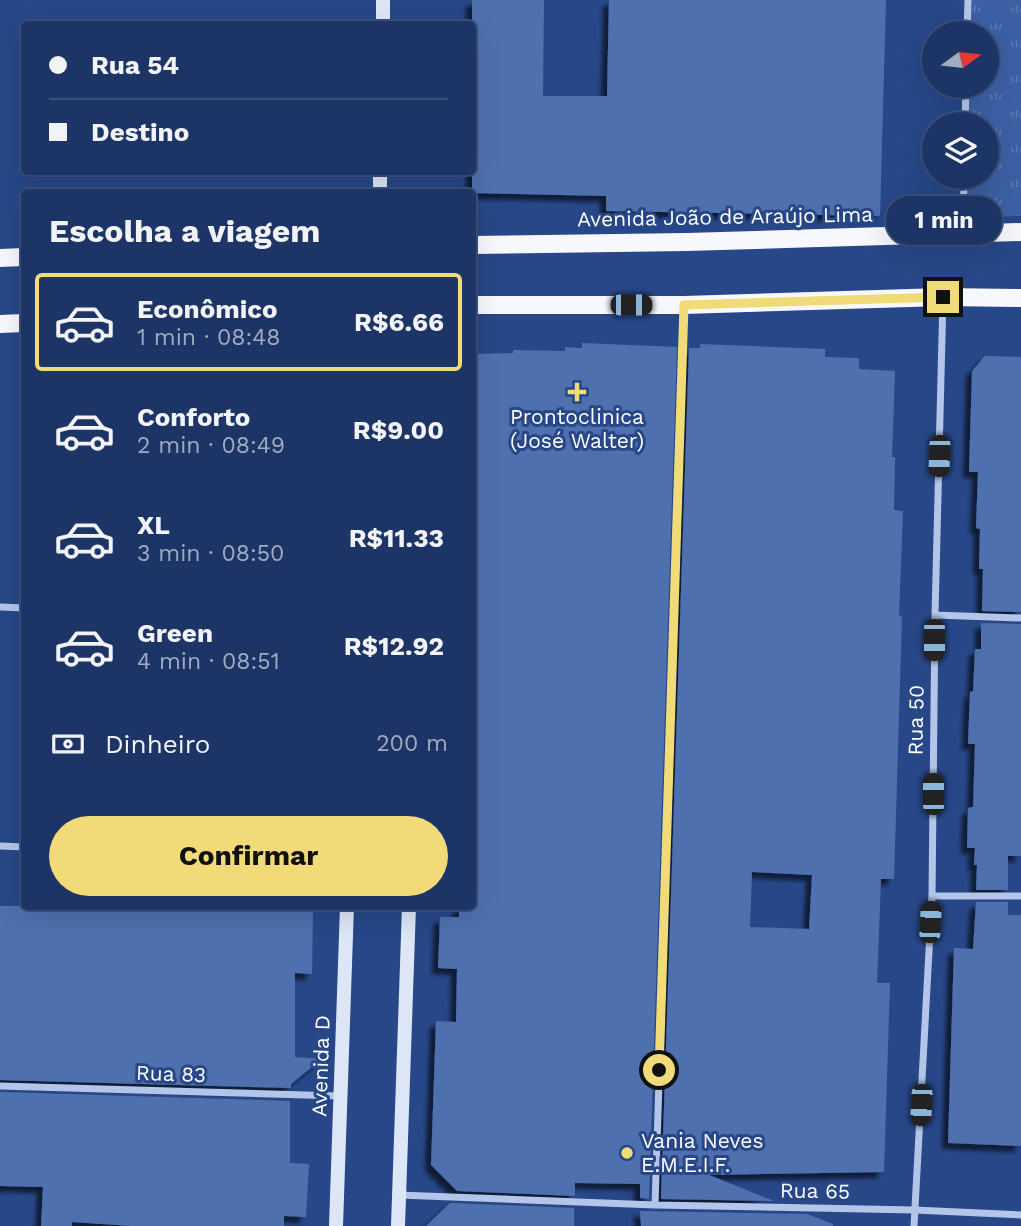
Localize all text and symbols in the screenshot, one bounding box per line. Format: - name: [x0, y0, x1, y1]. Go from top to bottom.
- north arrow: [922, 21, 999, 98]
- map controls: [922, 21, 999, 189]
- text: Rua 54: [91, 50, 179, 80]
- button: layers: [922, 112, 999, 189]
- text: Destino: [91, 117, 189, 147]
- callout: 1 min: [885, 196, 1001, 244]
- street label: Avenida João de Araújo Lima: [577, 201, 873, 232]
- text: 1 min: [914, 207, 974, 234]
- text: Escolha a viagem: [49, 212, 320, 250]
- route end: [927, 281, 959, 313]
- icon: car: [53, 291, 116, 354]
- text: Econômico: [137, 294, 278, 324]
- car: [611, 295, 653, 316]
- text: R$6.66: [354, 307, 444, 337]
- text: 1 min · 08:48: [137, 324, 280, 351]
- marker: Prontoclinica (José Walter): [567, 382, 587, 402]
- icon: car: [53, 399, 116, 462]
- text: Conforto: [137, 402, 250, 432]
- place label: Prontoclinica (José Walter): [510, 404, 644, 453]
- text: R$9.00: [353, 415, 444, 445]
- text: 2 min · 08:49: [137, 432, 285, 459]
- car: [928, 435, 951, 477]
- icon: car: [53, 507, 116, 570]
- text: XL: [137, 510, 170, 540]
- text: R$11.33: [349, 523, 444, 553]
- text: 3 min · 08:50: [137, 540, 284, 567]
- icon: car: [53, 615, 116, 678]
- text: Green: [137, 618, 213, 648]
- car: [924, 619, 945, 661]
- text: R$12.92: [344, 631, 444, 661]
- text: 4 min · 08:51: [137, 648, 280, 675]
- street label: Rua 50: [902, 685, 929, 755]
- icon: cash: [49, 725, 87, 763]
- text: Dinheiro: [105, 729, 210, 759]
- text: 200 m: [376, 730, 448, 757]
- car: [923, 773, 944, 815]
- button: Confirmar: [49, 816, 448, 896]
- car: [919, 900, 942, 944]
- street label: Avenida D: [306, 1015, 335, 1117]
- route start: [643, 1054, 675, 1086]
- street label: Rua 83: [136, 1060, 206, 1087]
- car: [910, 1083, 933, 1127]
- place label: Vania Neves E.M.E.I.F.: [641, 1128, 764, 1177]
- marker: Vania Neves E.M.E.I.F.: [619, 1145, 635, 1161]
- street label: Rua 65: [780, 1177, 850, 1204]

